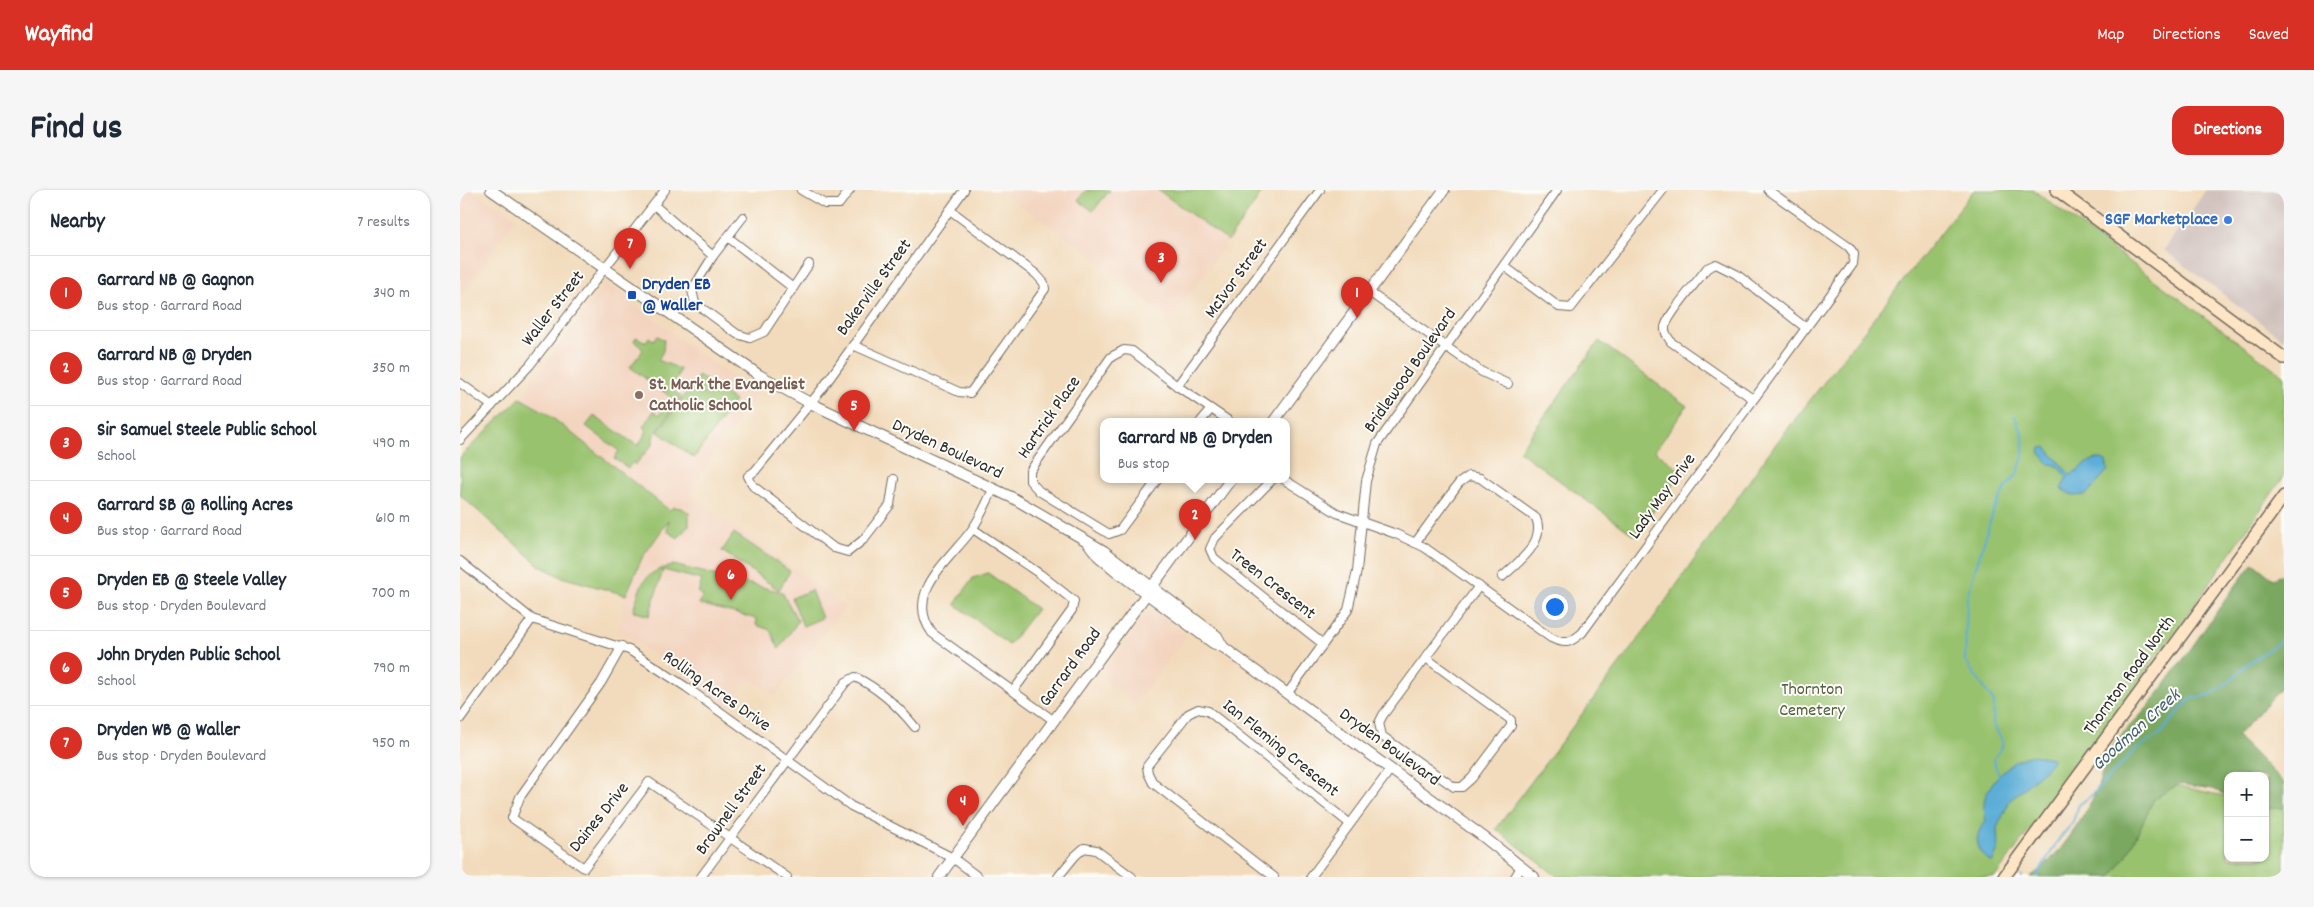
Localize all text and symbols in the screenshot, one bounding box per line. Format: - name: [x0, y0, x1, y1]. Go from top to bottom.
- text: Wayfind: [25, 18, 93, 52]
- text: Map: [2097, 23, 2124, 48]
- text: Directions: [2152, 23, 2221, 48]
- text: Saved: [2249, 23, 2289, 48]
- text: Find us: [30, 105, 122, 155]
- button: Directions: [2172, 106, 2284, 155]
- text: Nearby: [50, 208, 105, 238]
- place label: SGF Marketplace: [2105, 208, 2218, 233]
- text: 7 results: [357, 211, 410, 234]
- marker: SGF Marketplace: [2222, 214, 2234, 226]
- pin: 7: [614, 228, 646, 269]
- street label: Bakerville Street: [831, 234, 919, 342]
- street label: McIvor Street: [1199, 234, 1275, 324]
- pin: 3: [1145, 242, 1177, 283]
- street label: Waller Street: [517, 266, 592, 352]
- text: Garrard NB @ Gagnon: [97, 268, 254, 295]
- place label: Dryden EB @ Waller: [642, 273, 711, 319]
- pin: 1: [1341, 277, 1373, 318]
- text: 1: [64, 282, 68, 305]
- text: 340 m: [373, 282, 410, 305]
- marker: Dryden EB @ Waller: [626, 289, 638, 301]
- text: Bus stop · Garrard Road: [97, 295, 242, 318]
- street label: Bridlewood Boulevard: [1359, 304, 1463, 438]
- text: Garrard NB @ Dryden: [97, 343, 252, 370]
- text: 2: [63, 357, 70, 380]
- text: 350 m: [372, 357, 410, 380]
- text: Bus stop · Garrard Road: [97, 370, 242, 393]
- street label: Hartrick Place: [1012, 372, 1088, 464]
- place label: St. Mark the Evangelist Catholic School: [649, 373, 805, 419]
- marker: St. Mark the Evangelist Catholic School: [633, 389, 645, 401]
- pin: 5: [838, 390, 870, 431]
- street label: Dryden Boulevard: [888, 413, 1006, 487]
- text: Sir Samuel Steele Public School: [97, 418, 317, 445]
- popup: [1100, 418, 1290, 483]
- text: Garrard NB @ Dryden: [1118, 426, 1272, 453]
- text: 3: [62, 432, 70, 455]
- text: 490 m: [373, 432, 410, 455]
- text: School: [97, 445, 136, 468]
- street label: Lady May Drive: [1623, 449, 1703, 545]
- text: Bus stop: [1118, 453, 1170, 476]
- text: Garrard SB @ Rolling Acres: [97, 493, 293, 520]
- pin: 2: [1179, 499, 1211, 540]
- text: 4: [63, 507, 69, 530]
- text: 610 m: [375, 507, 410, 530]
- text: Bus stop · Garrard Road: [97, 520, 242, 543]
- street label: Treen Crescent: [1224, 543, 1321, 627]
- pin: 6: [715, 559, 747, 600]
- text: Dryden EB @ Steele Valley: [97, 568, 286, 595]
- text: 5: [62, 582, 70, 605]
- text: 700 m: [372, 582, 410, 605]
- your location: [1542, 594, 1568, 620]
- text: Bus stop · Dryden Boulevard: [97, 595, 266, 618]
- street label: Thornton Road North: [2078, 611, 2182, 741]
- street label: Garrard Road: [1034, 623, 1108, 713]
- text: John Dryden Public School: [97, 643, 280, 670]
- street label: Rolling Acres Drive: [657, 645, 775, 739]
- text: 6: [62, 657, 70, 680]
- text: 790 m: [373, 657, 410, 680]
- text: School: [97, 670, 136, 693]
- park label: Thornton Cemetery: [1779, 678, 1846, 724]
- water label: Goodman Creek: [2087, 682, 2189, 778]
- street label: Ian Fleming Crescent: [1216, 694, 1344, 804]
- street label: Dryden Boulevard: [1333, 703, 1445, 793]
- text: Dryden WB @ Waller: [97, 718, 240, 745]
- text: 7: [63, 732, 69, 755]
- text: 950 m: [372, 732, 410, 755]
- text: Bus stop · Dryden Boulevard: [97, 745, 266, 768]
- street label: Brownell Street: [690, 759, 774, 861]
- map controls: [2224, 772, 2269, 862]
- button: +: [2224, 772, 2269, 817]
- street label: Daines Drive: [564, 778, 636, 858]
- pin: 4: [947, 785, 979, 826]
- button: −: [2224, 817, 2269, 862]

